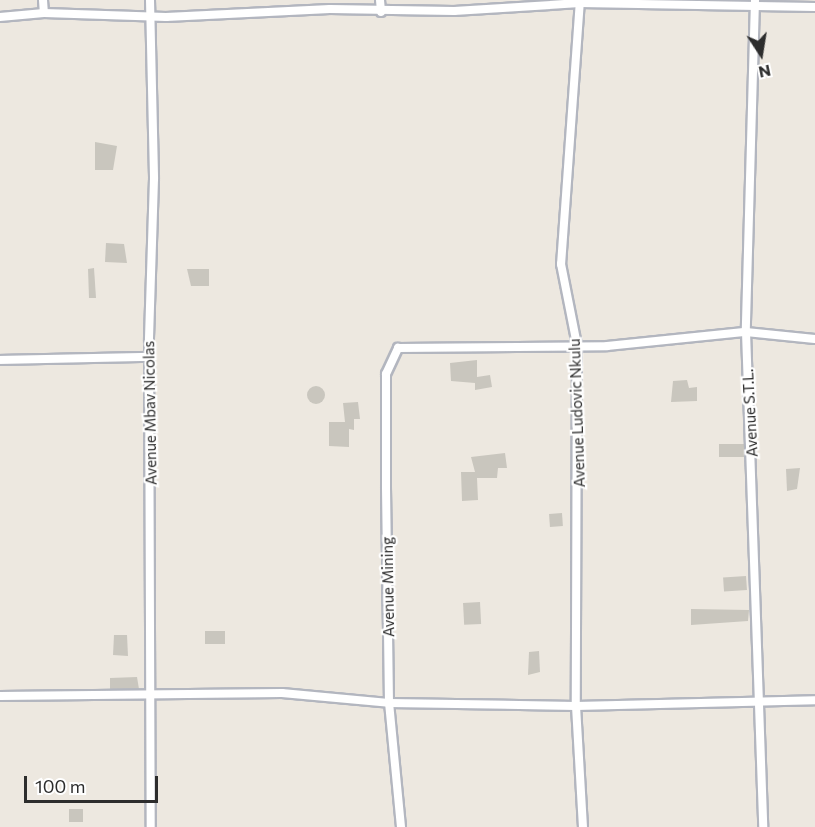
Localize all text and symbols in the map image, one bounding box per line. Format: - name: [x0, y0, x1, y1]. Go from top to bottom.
- north arrow: [731, 24, 791, 84]
- text: N: [757, 62, 773, 83]
- street label: Avenue Ludovic Nkulu: [565, 338, 589, 488]
- street label: Avenue Mbav Nicolas: [140, 341, 160, 485]
- street label: Avenue S.T.L.: [739, 368, 761, 458]
- street label: Avenue Mining: [378, 537, 398, 637]
- scale bar: [27, 764, 160, 802]
- text: 100 m: [35, 775, 85, 797]

